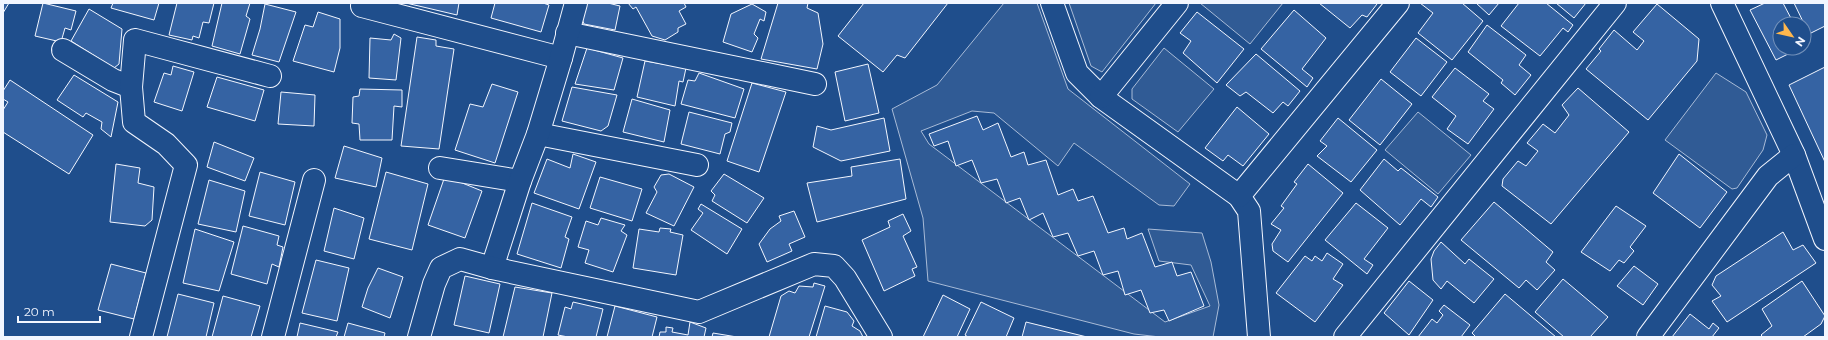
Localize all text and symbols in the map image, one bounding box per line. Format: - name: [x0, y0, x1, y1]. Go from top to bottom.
- north arrow: [1772, 16, 1812, 56]
- text: N: [1792, 34, 1809, 49]
- scale bar: [18, 298, 100, 324]
- text: 20 m: [24, 304, 55, 319]

